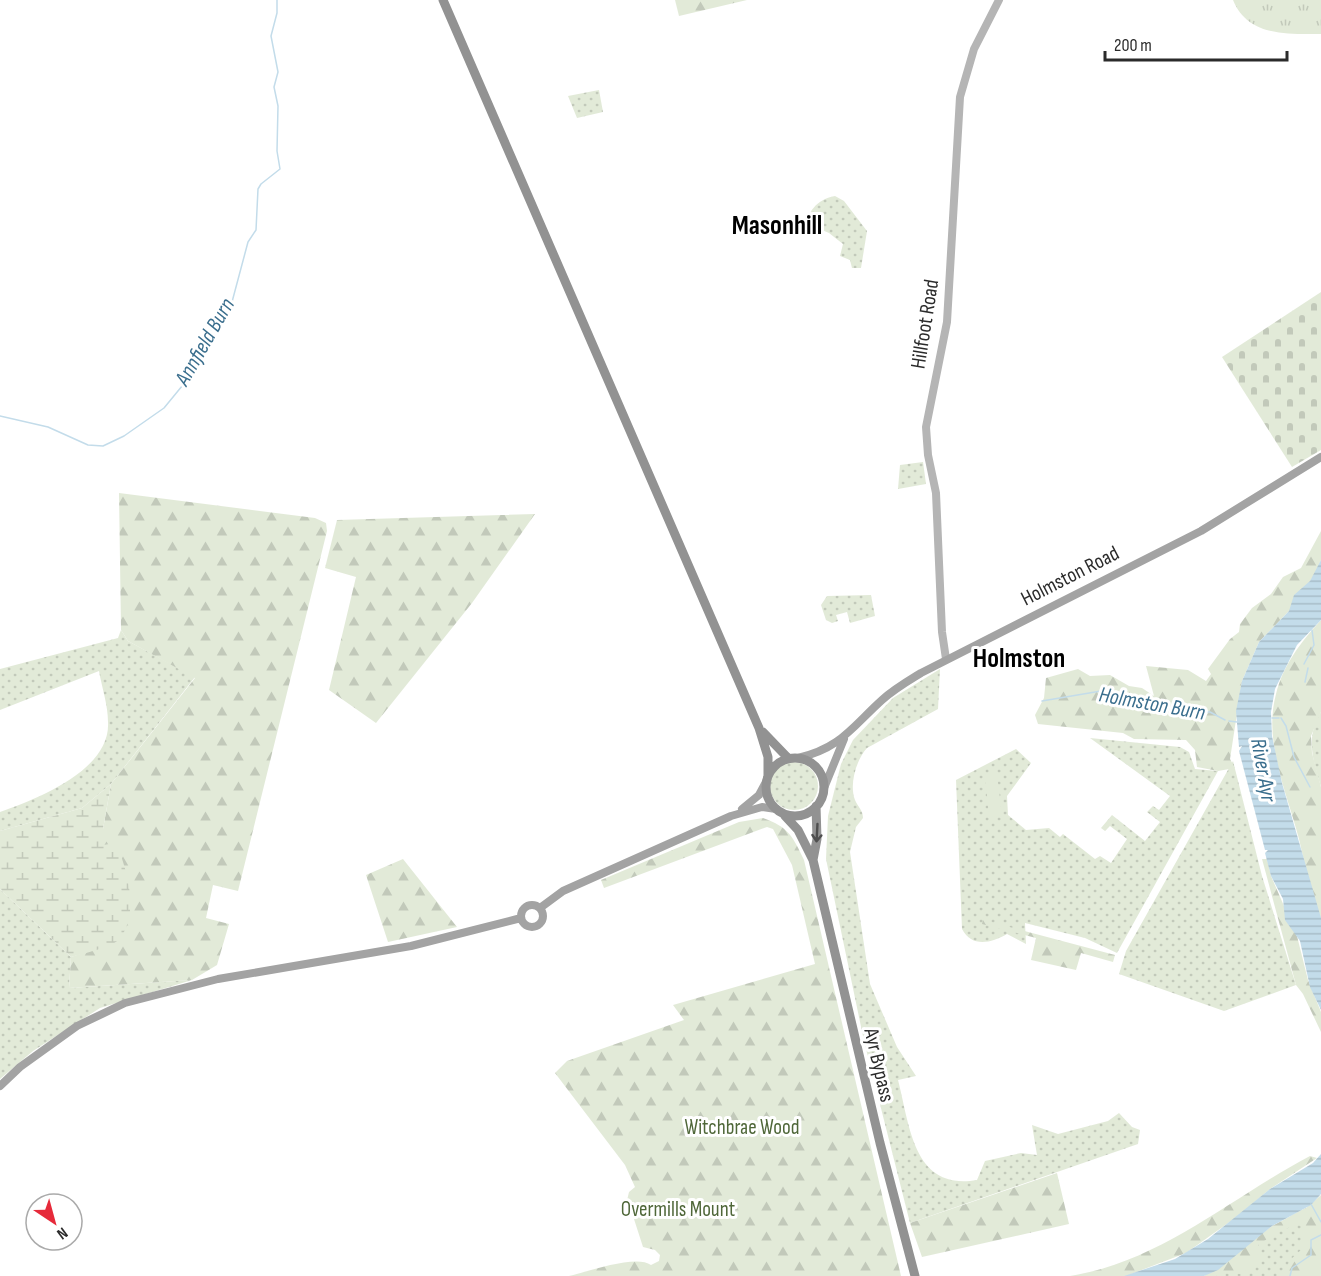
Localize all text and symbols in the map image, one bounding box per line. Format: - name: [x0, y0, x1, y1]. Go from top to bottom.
- scale bar: [1105, 24, 1286, 62]
- text: 200 m: [1114, 35, 1152, 56]
- district label: Masonhill: [732, 210, 822, 242]
- street label: Hillfoot Road: [906, 278, 944, 370]
- water label: Annfield Burn: [169, 293, 241, 391]
- street label: Holmston Road: [1017, 541, 1123, 611]
- district label: Holmston: [973, 643, 1065, 675]
- water label: Holmston Burn: [1097, 681, 1207, 727]
- water label: River Ayr: [1244, 736, 1282, 804]
- one-way arrow: [811, 823, 822, 843]
- street label: Ayr Bypass: [858, 1025, 900, 1104]
- park label: Witchbrae Wood: [685, 1115, 799, 1140]
- north arrow: [24, 1192, 84, 1252]
- park label: Overmills Mount: [621, 1197, 735, 1222]
- text: N: [53, 1223, 71, 1243]

